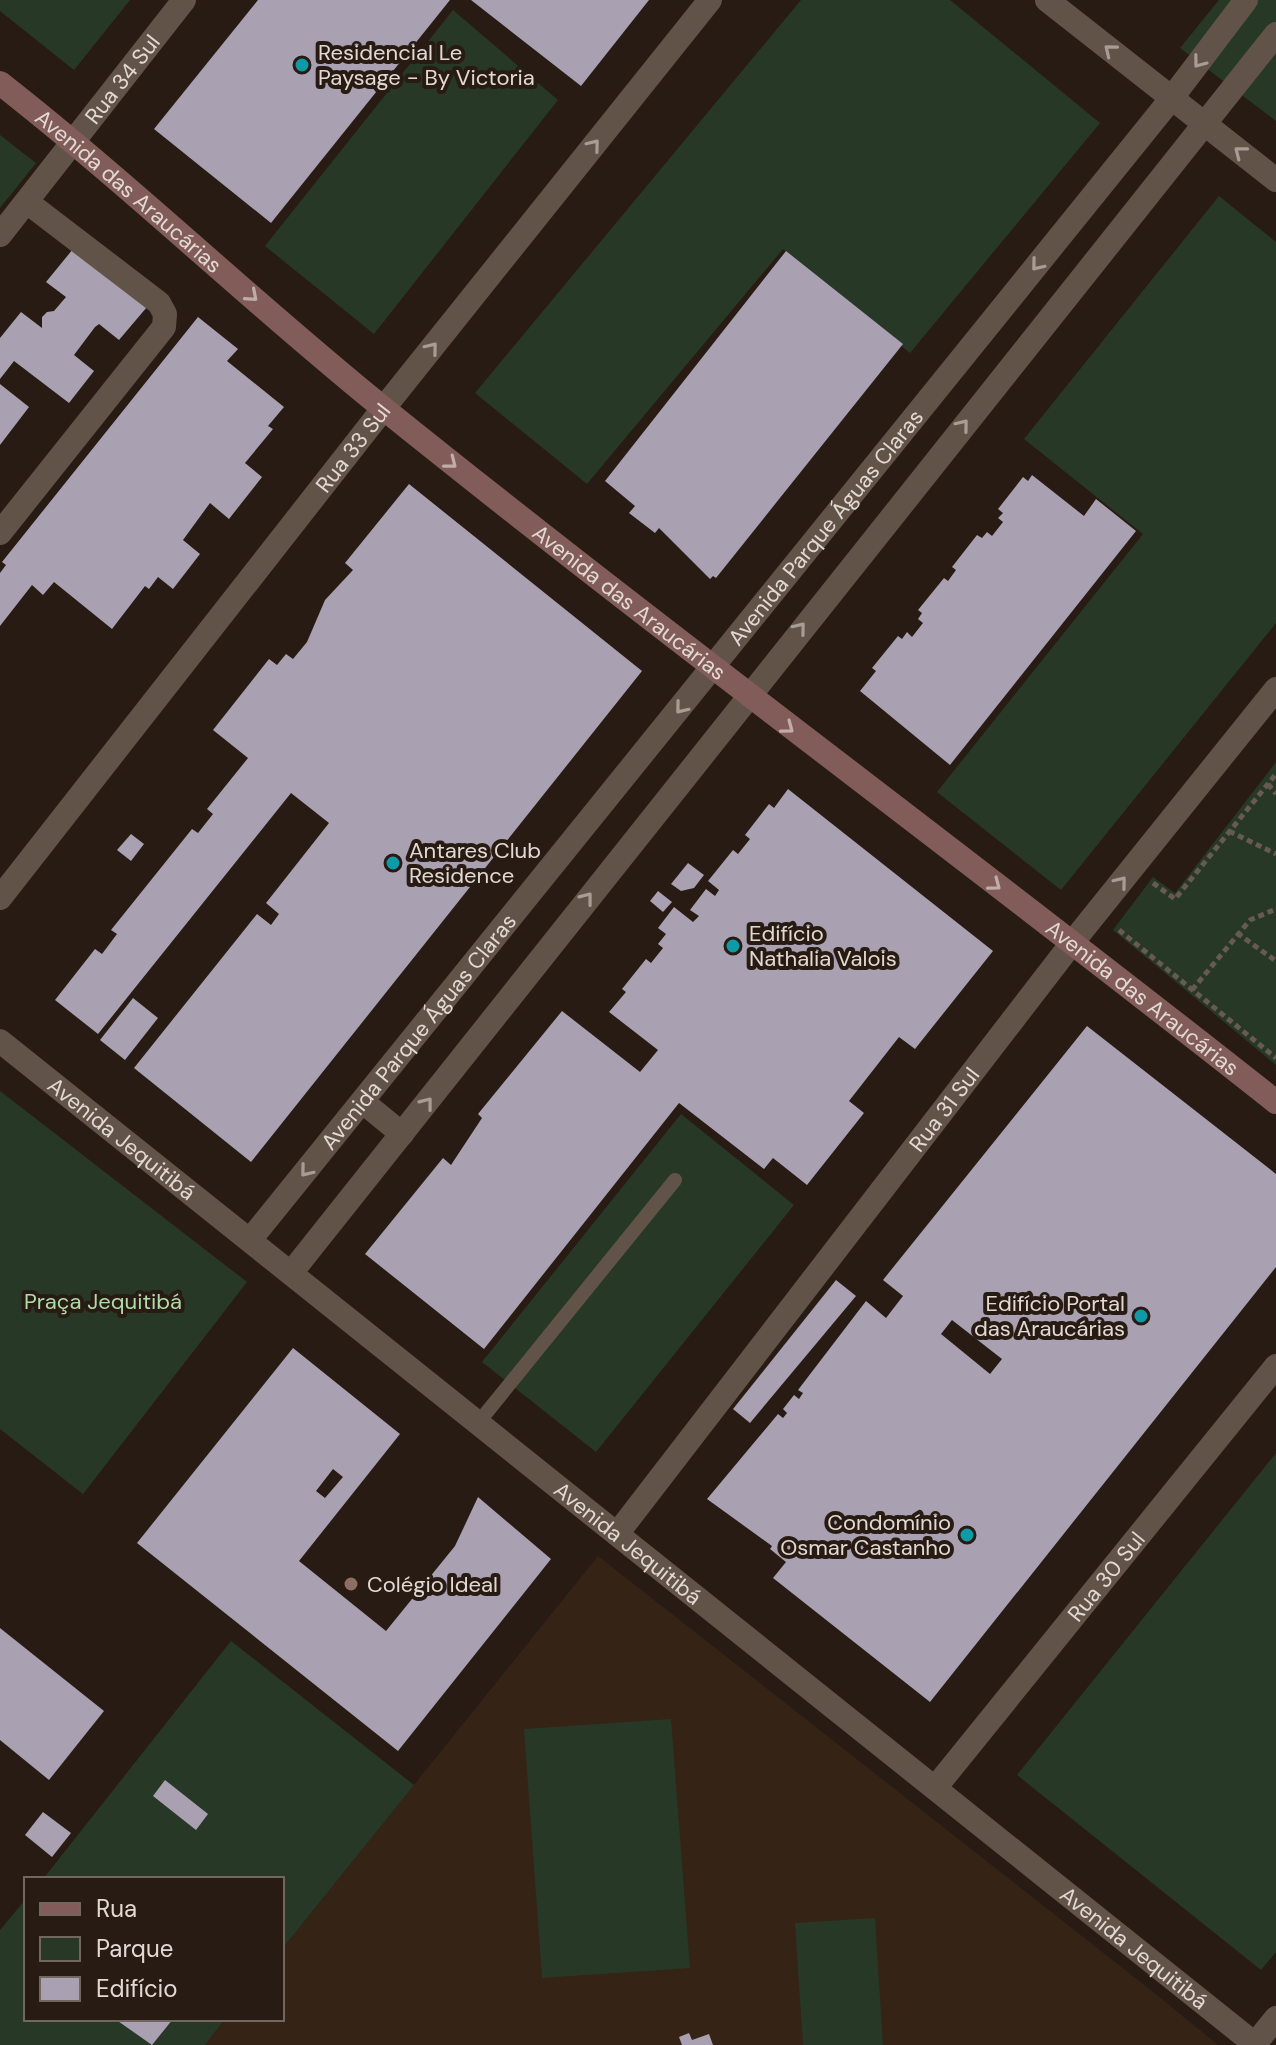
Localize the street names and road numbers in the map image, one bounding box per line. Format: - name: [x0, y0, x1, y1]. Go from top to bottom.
- street label: Rua 34 Sul: [78, 29, 167, 130]
- street label: Avenida das Araucárias: [29, 103, 228, 280]
- street label: Rua 33 Sul: [309, 397, 397, 499]
- street label: Avenida Parque Águas Claras: [722, 403, 930, 652]
- street label: Avenida das Araucárias: [526, 518, 732, 687]
- street label: Avenida Parque Águas Claras: [315, 908, 523, 1156]
- street label: Avenida das Araucárias: [1040, 914, 1245, 1082]
- street label: Rua 31 Sul: [903, 1061, 986, 1158]
- street label: Avenida Jequitibá: [42, 1071, 201, 1207]
- street label: Avenida Jequitibá: [548, 1475, 708, 1611]
- street label: Rua 30 Sul: [1061, 1526, 1151, 1628]
- street label: Avenida Jequitibá: [1054, 1880, 1214, 2016]

